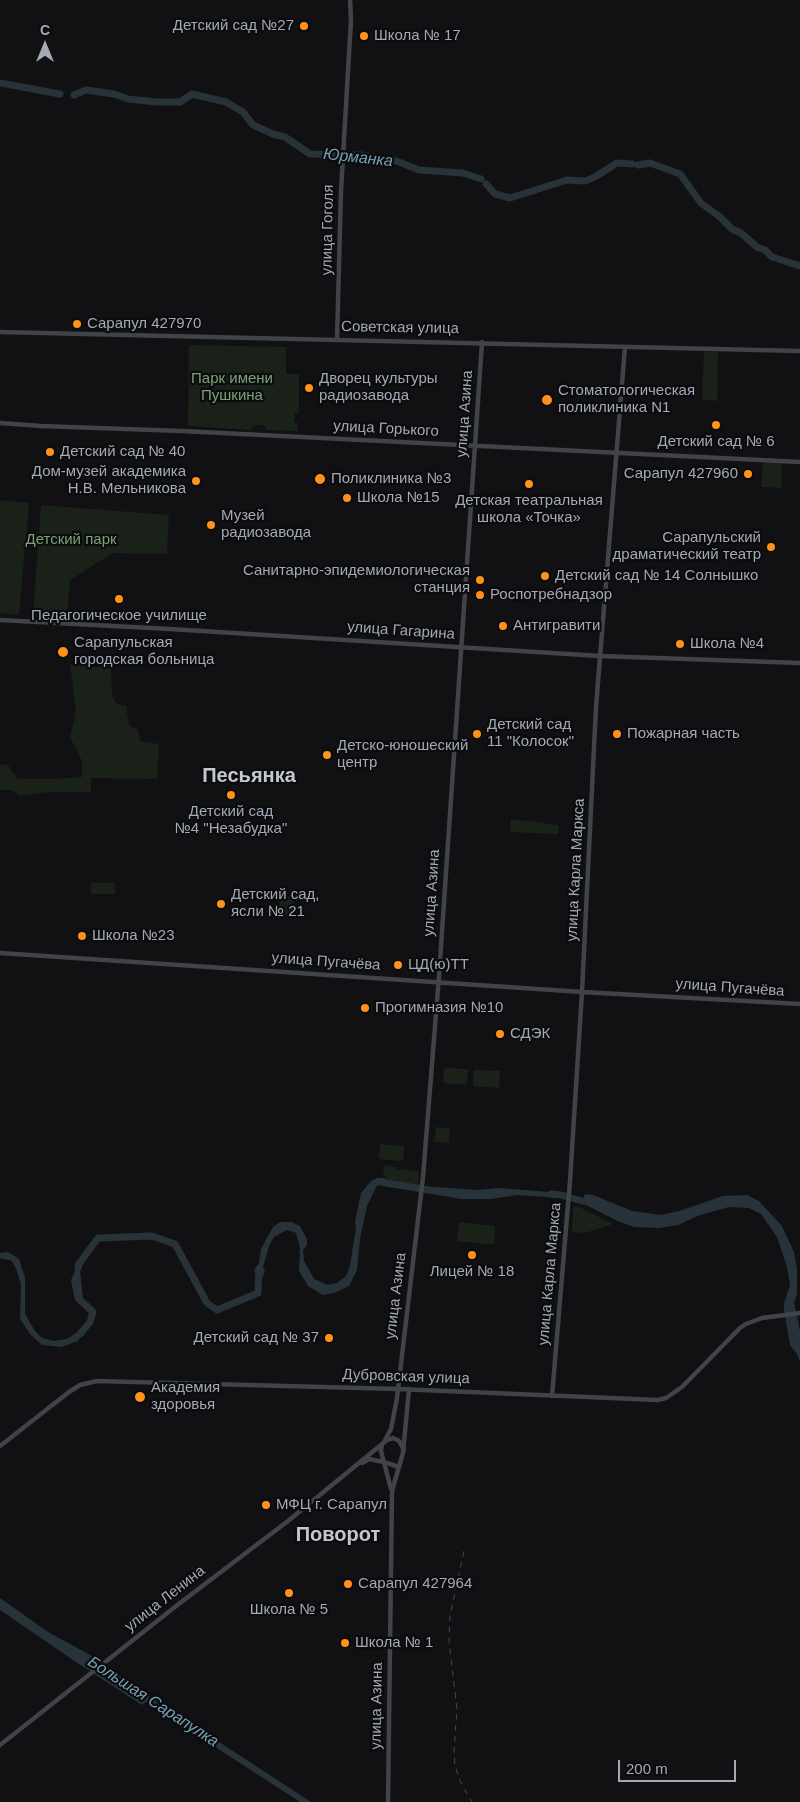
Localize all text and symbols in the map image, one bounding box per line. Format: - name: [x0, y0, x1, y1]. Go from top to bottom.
- place label: Детский сад №27: [173, 17, 294, 35]
- north arrow: [20, 20, 70, 70]
- marker: Детский сад №27: [298, 20, 310, 32]
- text: С: [40, 22, 50, 38]
- place label: Школа № 17: [374, 27, 461, 45]
- marker: Школа № 17: [358, 30, 370, 42]
- water label: Юрманка: [322, 145, 394, 171]
- street label: улица Гоголя: [318, 184, 338, 276]
- place label: Сарапул 427970: [87, 315, 201, 333]
- marker: Сарапул 427970: [71, 318, 83, 330]
- street label: Советская улица: [341, 318, 459, 338]
- park label: Парк имени Пушкина: [191, 370, 273, 405]
- place label: Дворец культуры радиозавода: [319, 370, 438, 405]
- street label: улица Азина: [453, 370, 477, 458]
- marker: Дворец культуры радиозавода: [303, 382, 315, 394]
- place label: Стоматологическая поликлиника N1: [558, 382, 695, 417]
- marker: Стоматологическая поликлиника N1: [540, 393, 554, 407]
- street label: улица Горького: [333, 417, 439, 441]
- marker: Детский сад № 6: [710, 419, 722, 431]
- place label: Детский сад № 6: [657, 433, 775, 451]
- place label: Детский сад № 40: [60, 443, 185, 461]
- marker: Детский сад № 40: [44, 446, 56, 458]
- place label: Дом-музей академика Н.В. Мельникова: [32, 463, 186, 498]
- place label: Сарапул 427960: [624, 465, 738, 483]
- marker: Сарапул 427960: [742, 468, 754, 480]
- place label: Поликлиника №3: [331, 470, 451, 488]
- marker: Поликлиника №3: [313, 472, 327, 486]
- marker: Дом-музей академика Н.В. Мельникова: [190, 475, 202, 487]
- marker: Детская театральная школа «Точка»: [523, 478, 535, 490]
- place label: Школа №15: [357, 489, 440, 507]
- marker: Школа №15: [341, 492, 353, 504]
- place label: Детская театральная школа «Точка»: [455, 492, 603, 527]
- place label: Музей радиозавода: [221, 507, 311, 542]
- marker: Музей радиозавода: [205, 519, 217, 531]
- place label: Сарапульский драматический театр: [613, 529, 761, 564]
- park label: Детский парк: [25, 531, 117, 549]
- marker: Сарапульский драматический театр: [765, 541, 777, 553]
- place label: Санитарно-эпидемиологическая станция: [243, 562, 470, 597]
- place label: Детский сад № 14 Солнышко: [555, 567, 758, 585]
- marker: Детский сад № 14 Солнышко: [539, 570, 551, 582]
- marker: Санитарно-эпидемиологическая станция: [474, 574, 486, 586]
- place label: Роспотребнадзор: [490, 586, 612, 604]
- marker: Роспотребнадзор: [474, 589, 486, 601]
- marker: Педагогическое училище: [113, 593, 125, 605]
- place label: Педагогическое училище: [31, 607, 207, 625]
- place label: Антигравити: [513, 617, 600, 635]
- street label: улица Гагарина: [347, 618, 455, 644]
- marker: Антигравити: [497, 620, 509, 632]
- place label: Сарапульская городская больница: [74, 634, 214, 669]
- place label: Школа №4: [690, 635, 764, 653]
- marker: Школа №4: [674, 638, 686, 650]
- marker: Сарапульская городская больница: [56, 645, 70, 659]
- place label: Детский сад 11 "Колосок": [487, 716, 574, 751]
- place label: Пожарная часть: [627, 725, 740, 743]
- marker: Детский сад 11 "Колосок": [471, 728, 483, 740]
- marker: Пожарная часть: [611, 728, 623, 740]
- place label: Детско-юношеский центр: [337, 737, 468, 772]
- marker: Детско-юношеский центр: [321, 749, 333, 761]
- district label: Песьянка: [202, 764, 296, 788]
- marker: Детский сад №4 "Незабудка": [225, 789, 237, 801]
- street label: улица Карла Маркса: [563, 798, 589, 942]
- place label: Детский сад №4 "Незабудка": [175, 803, 287, 838]
- street label: улица Азина: [420, 849, 444, 937]
- place label: Детский сад, ясли № 21: [231, 886, 319, 921]
- marker: Детский сад, ясли № 21: [215, 898, 227, 910]
- place label: Школа №23: [92, 927, 175, 945]
- marker: Школа №23: [76, 930, 88, 942]
- street label: улица Пугачёва: [271, 949, 381, 975]
- place label: ЦД(ю)ТТ: [408, 956, 469, 974]
- marker: ЦД(ю)ТТ: [392, 959, 404, 971]
- street label: улица Пугачёва: [675, 975, 785, 1001]
- place label: Прогимназия №10: [375, 999, 503, 1017]
- marker: Прогимназия №10: [359, 1002, 371, 1014]
- place label: СДЭК: [510, 1025, 550, 1043]
- marker: СДЭК: [494, 1028, 506, 1040]
- street label: улица Карла Маркса: [535, 1202, 565, 1346]
- marker: Лицей № 18: [466, 1249, 478, 1261]
- street label: улица Азина: [382, 1252, 410, 1340]
- place label: Лицей № 18: [430, 1263, 514, 1281]
- place label: Детский сад № 37: [194, 1329, 319, 1347]
- marker: Детский сад № 37: [323, 1332, 335, 1344]
- street label: Дубровская улица: [342, 1366, 470, 1388]
- place label: Академия здоровья: [151, 1379, 220, 1414]
- marker: Академия здоровья: [133, 1390, 147, 1404]
- place label: МФЦ г. Сарапул: [276, 1496, 387, 1514]
- marker: МФЦ г. Сарапул: [260, 1499, 272, 1511]
- district label: Поворот: [296, 1523, 380, 1547]
- street label: улица Ленина: [121, 1562, 209, 1636]
- place label: Сарапул 427964: [358, 1575, 472, 1593]
- marker: Сарапул 427964: [342, 1578, 354, 1590]
- marker: Школа № 5: [283, 1587, 295, 1599]
- place label: Школа № 5: [250, 1601, 328, 1619]
- place label: Школа № 1: [355, 1634, 433, 1652]
- marker: Школа № 1: [339, 1637, 351, 1649]
- water label: Большая Сарапулка: [84, 1653, 222, 1751]
- street label: улица Азина: [367, 1662, 387, 1750]
- scale bar: [620, 1750, 738, 1782]
- text: 200 m: [626, 1760, 668, 1777]

